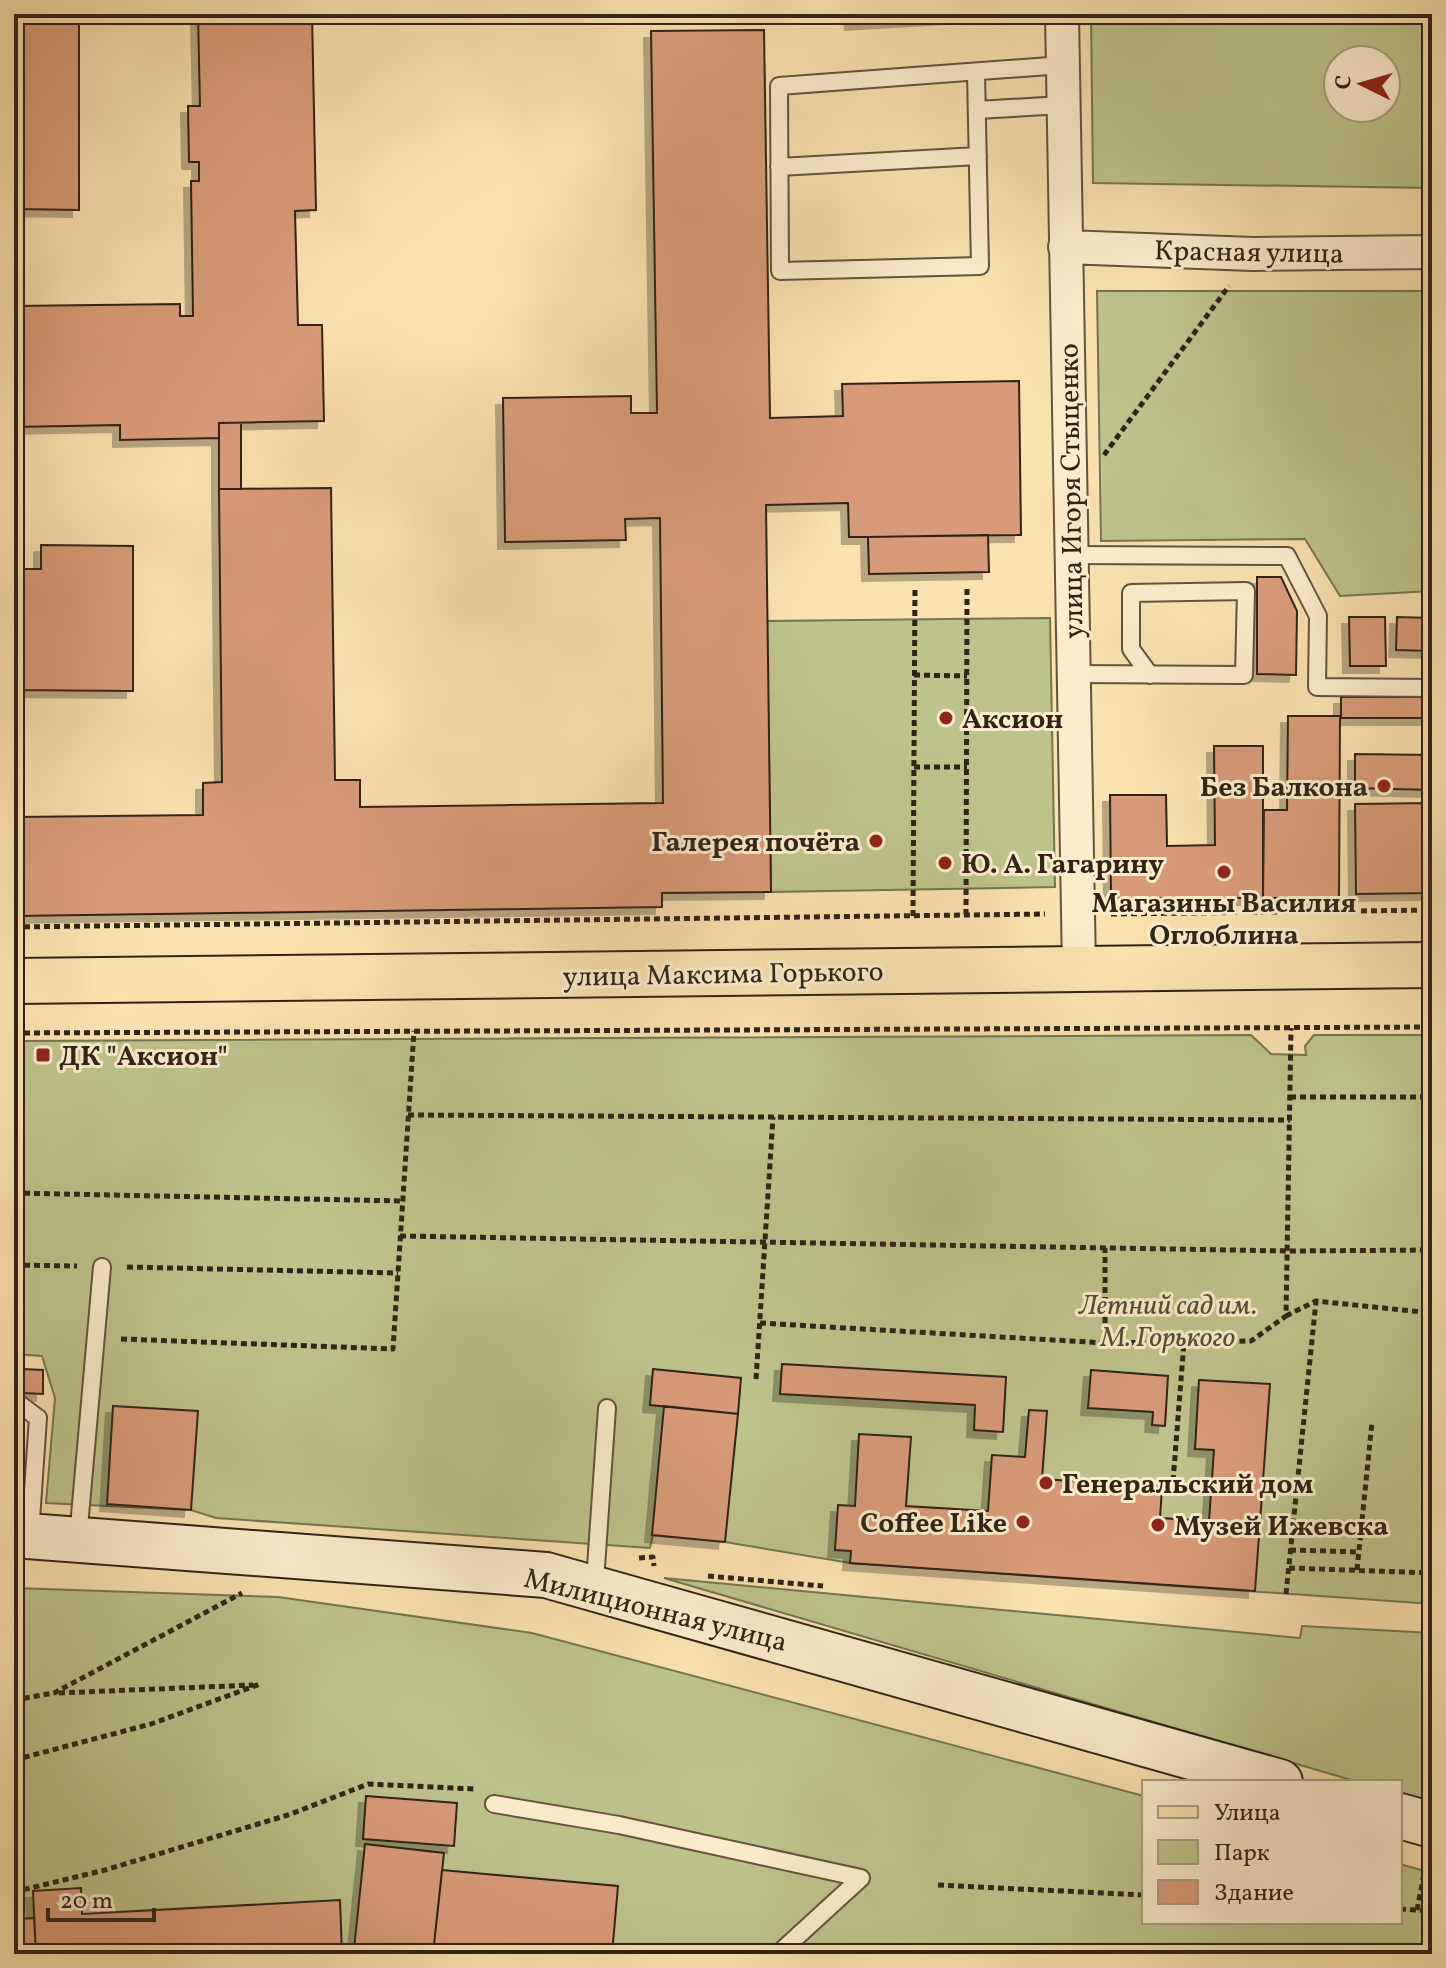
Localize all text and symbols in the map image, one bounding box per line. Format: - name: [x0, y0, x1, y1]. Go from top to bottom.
- north arrow: [1322, 44, 1402, 124]
- text: С: [1329, 74, 1361, 91]
- street label: Красная улица: [1154, 232, 1344, 275]
- street label: улица Игоря Стыценко: [1050, 343, 1095, 639]
- place label: Аксион: [962, 701, 1063, 740]
- marker: Аксион: [937, 709, 955, 727]
- place label: Без Балкона: [1200, 769, 1368, 808]
- marker: Без Балкона: [1375, 777, 1393, 795]
- place label: Галерея почёта: [651, 824, 860, 863]
- marker: Галерея почёта: [867, 832, 885, 850]
- place label: Ю. А. Гагарину: [961, 846, 1164, 885]
- marker: Ю. А. Гагарину: [936, 854, 954, 872]
- marker: Магазины Василия Оглоблина: [1215, 863, 1233, 881]
- place label: Магазины Василия Оглоблина: [1092, 885, 1357, 956]
- street label: улица Максима Горького: [562, 953, 884, 998]
- place label: ДК "Аксион": [59, 1038, 228, 1077]
- marker: ДК "Аксион": [34, 1046, 52, 1064]
- park label: Летний сад им. М. Горького: [1078, 1287, 1257, 1358]
- place label: Генеральский дом: [1062, 1466, 1313, 1505]
- marker: Генеральский дом: [1037, 1474, 1055, 1492]
- place label: Coffee Like: [860, 1505, 1007, 1544]
- place label: Музей Ижевска: [1174, 1508, 1389, 1547]
- marker: Coffee Like: [1014, 1513, 1032, 1531]
- marker: Музей Ижевска: [1149, 1516, 1167, 1534]
- street label: Милиционная улица: [520, 1560, 791, 1663]
- legend: [1142, 1780, 1402, 1924]
- text: Улица: [1214, 1797, 1281, 1831]
- text: Парк: [1214, 1837, 1270, 1871]
- scale bar: [48, 1872, 154, 1922]
- text: Здание: [1214, 1877, 1294, 1911]
- text: 20 m: [60, 1885, 113, 1919]

